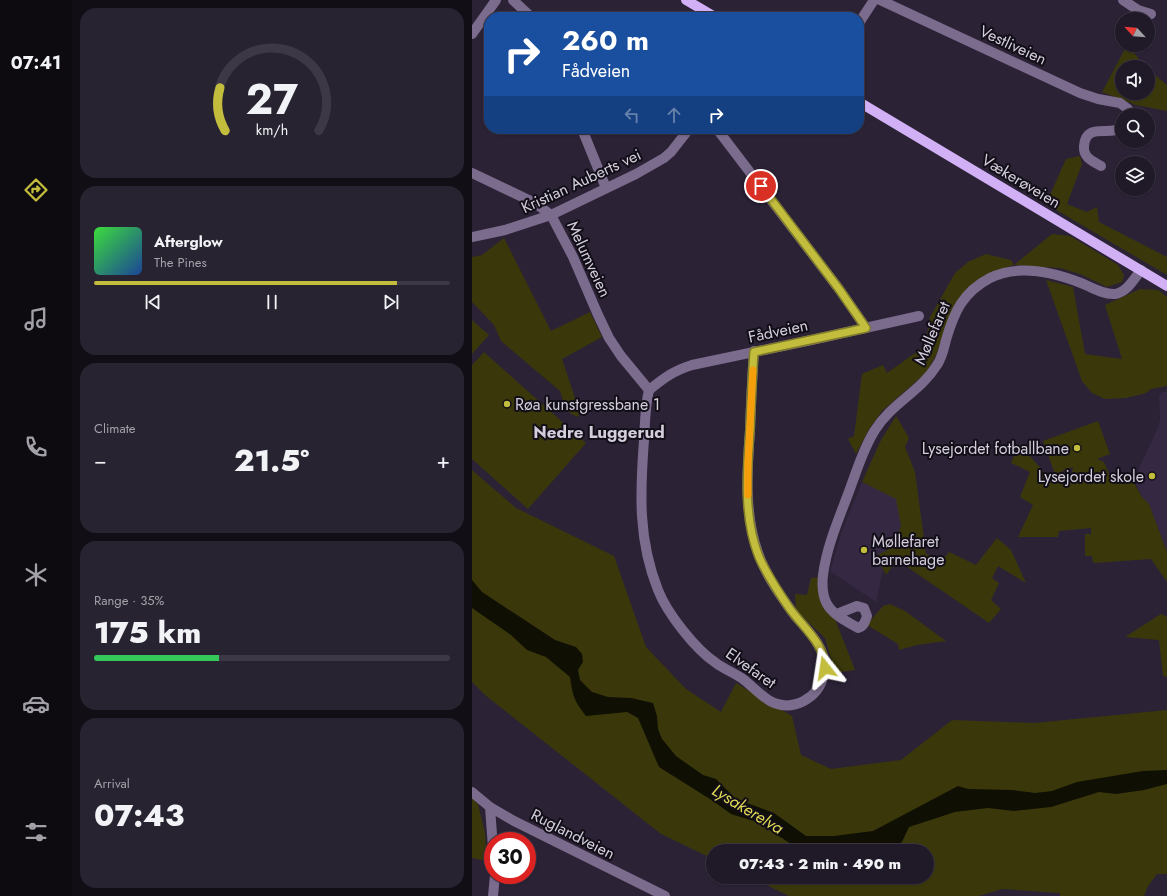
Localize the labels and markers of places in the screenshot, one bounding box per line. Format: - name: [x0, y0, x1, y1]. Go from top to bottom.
- pin: [744, 169, 778, 203]
- place label: Røa kunstgressbane 1: [515, 393, 660, 416]
- marker: Røa kunstgressbane 1: [502, 399, 512, 409]
- place label: Lysejordet fotballbane: [922, 437, 1069, 460]
- marker: Lysejordet fotballbane: [1072, 443, 1082, 453]
- place label: Lysejordet skole: [1038, 465, 1144, 488]
- marker: Lysejordet skole: [1147, 471, 1157, 481]
- place label: Møllefaret barnehage: [872, 530, 944, 571]
- marker: Møllefaret barnehage: [859, 545, 869, 555]

